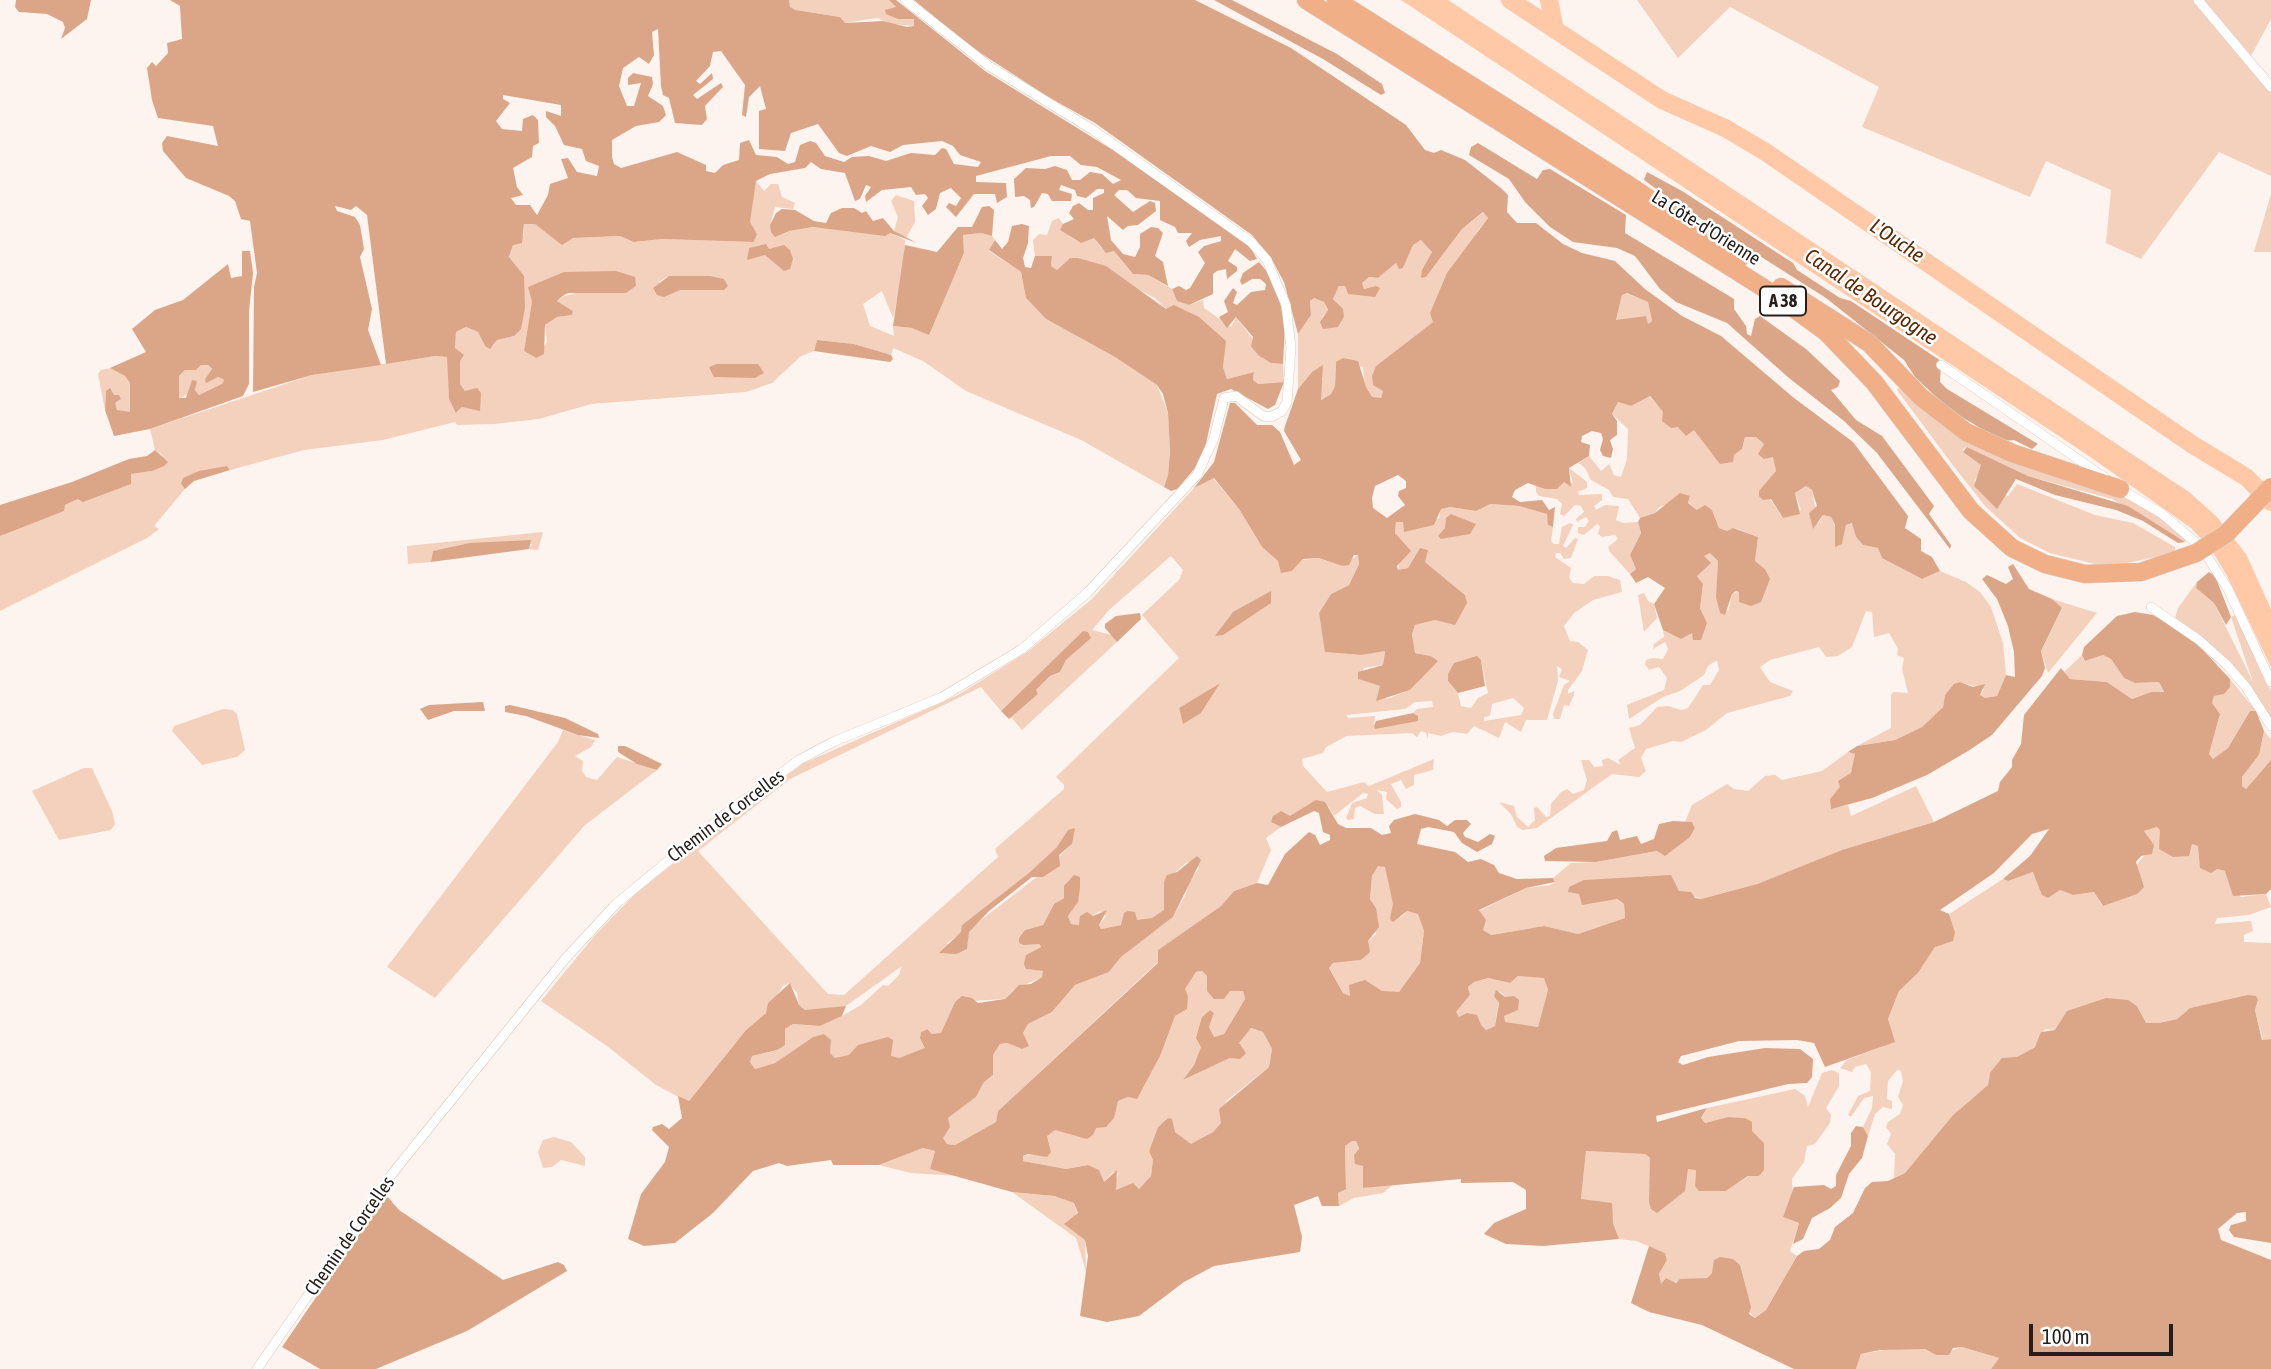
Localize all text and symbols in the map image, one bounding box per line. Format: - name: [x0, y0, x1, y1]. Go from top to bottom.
- street label: La Côte-d'Orienne: [1647, 186, 1765, 270]
- water label: L'Ouche: [1865, 214, 1929, 268]
- water label: Canal de Bourgogne: [1800, 243, 1942, 351]
- road number: A 38: [1760, 286, 1806, 316]
- street label: Chemin de Corcelles: [663, 765, 789, 867]
- street label: Chemin de Corcelles: [300, 1172, 400, 1300]
- scale bar: [2033, 1310, 2176, 1354]
- text: 100 m: [2042, 1324, 2090, 1348]

